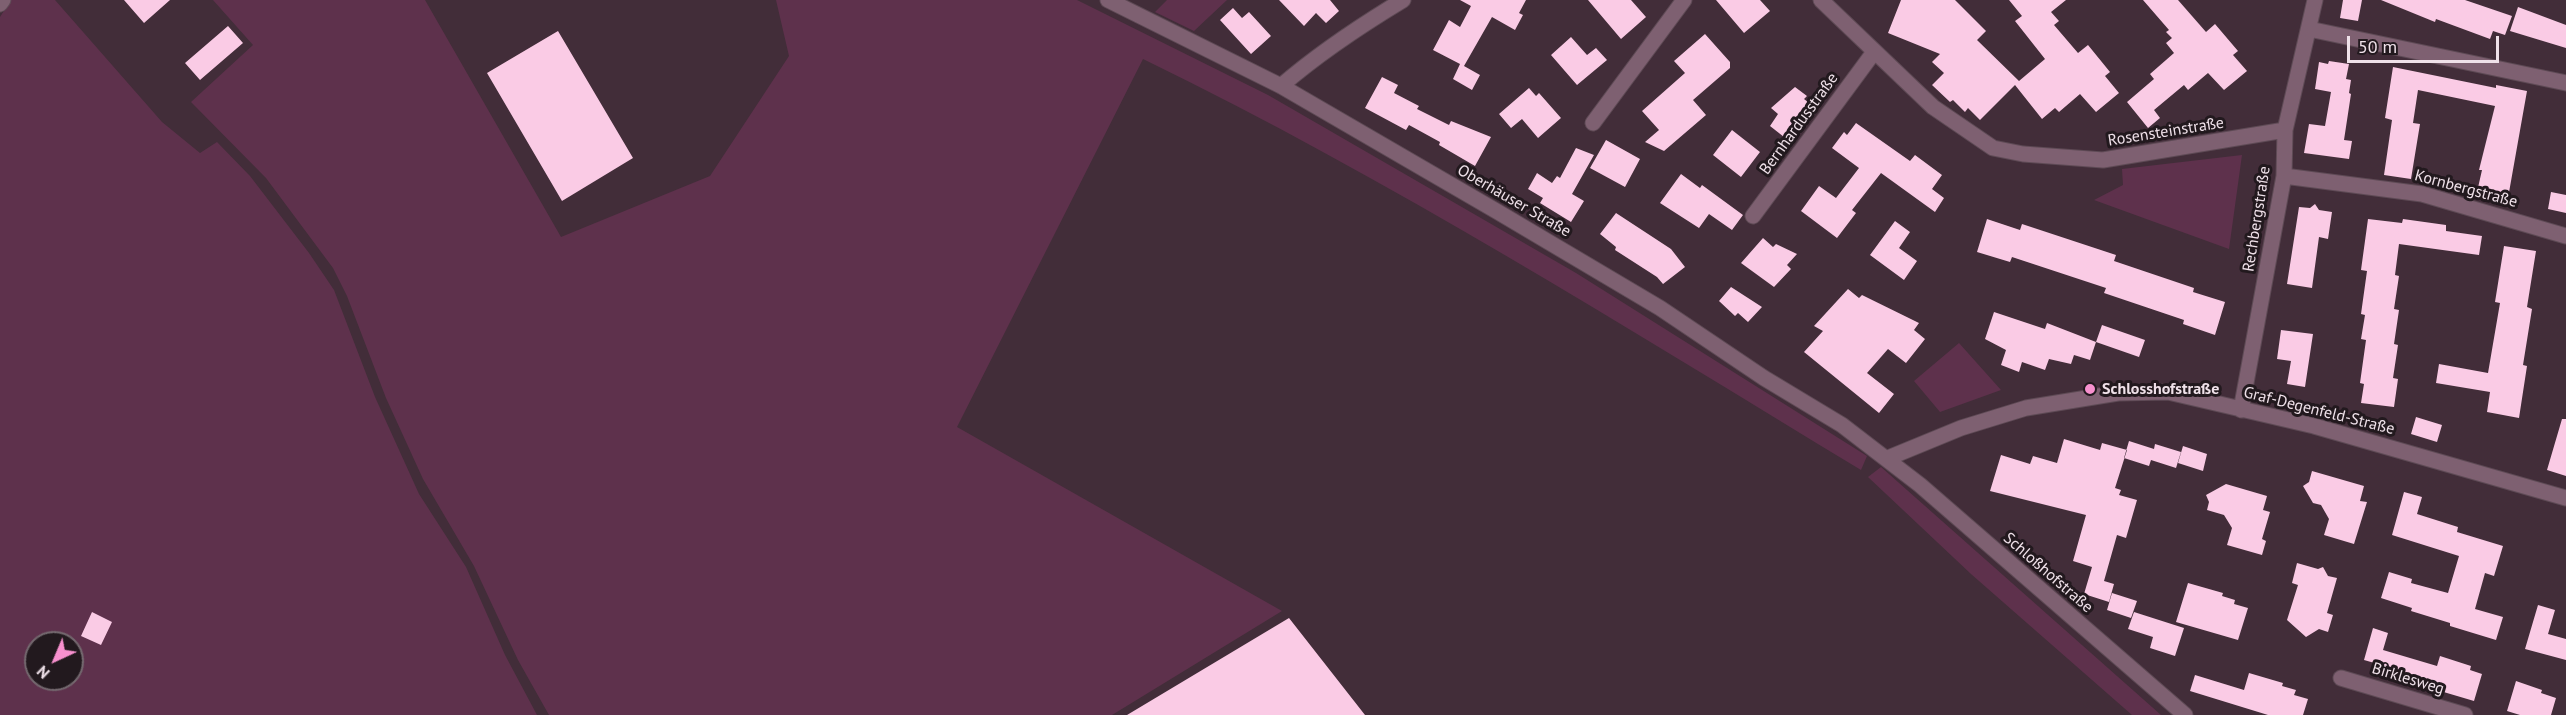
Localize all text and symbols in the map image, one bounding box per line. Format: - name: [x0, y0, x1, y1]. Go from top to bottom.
- scale bar: [2350, 24, 2502, 62]
- text: 50 m: [2358, 35, 2397, 58]
- street label: Bernhardusstraße: [1756, 69, 1842, 179]
- street label: Rosensteinstraße: [2107, 113, 2225, 151]
- street label: Oberhäuser Straße: [1454, 161, 1574, 241]
- street label: Rechbergstraße: [2239, 165, 2275, 273]
- street label: Kornbergstraße: [2412, 166, 2520, 212]
- place label: Schlosshofstraße: [2102, 379, 2219, 399]
- marker: Schlosshofstraße: [2083, 382, 2097, 396]
- street label: Graf-Degenfeld-Straße: [2242, 383, 2396, 439]
- street label: Schloßhofstraße: [1999, 529, 2097, 617]
- north arrow: [24, 631, 84, 691]
- street label: Birklesweg: [2370, 659, 2446, 699]
- text: N: [32, 662, 54, 683]

